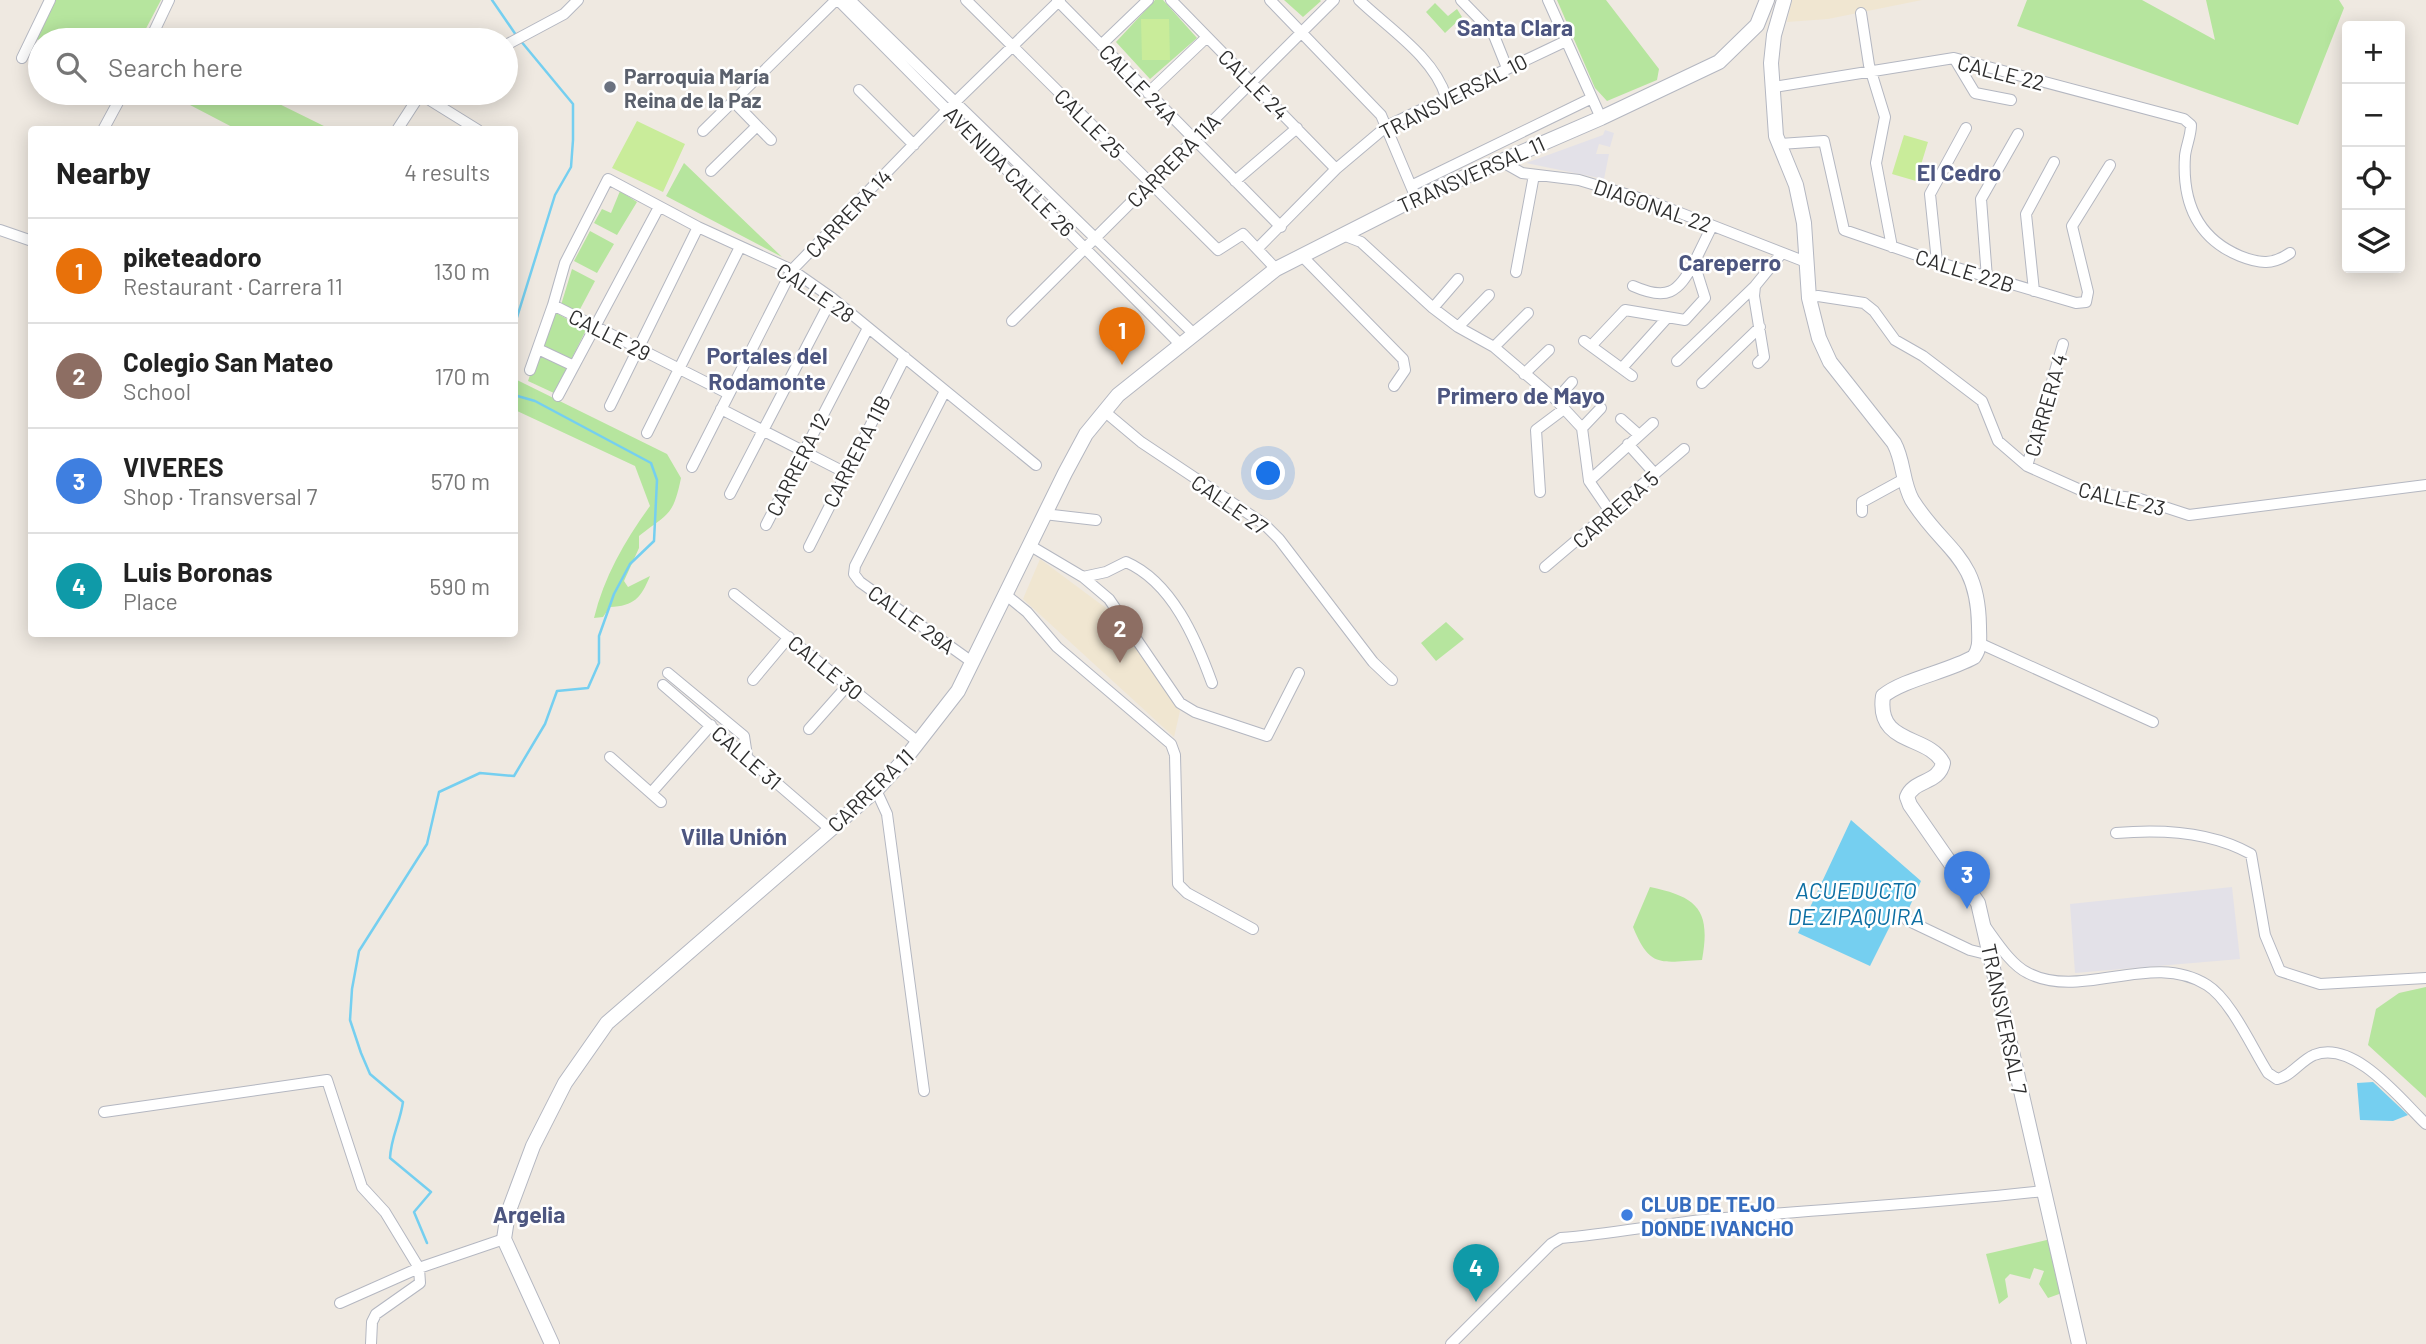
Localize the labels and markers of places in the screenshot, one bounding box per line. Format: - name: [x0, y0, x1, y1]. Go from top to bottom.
- place label: Parroquia María Reina de la Paz: [624, 63, 769, 112]
- marker: Parroquia María Reina de la Paz: [602, 79, 618, 95]
- pin: 1: [1099, 307, 1145, 365]
- pin: 2: [1097, 605, 1143, 663]
- pin: 3: [1944, 851, 1990, 909]
- place label: CLUB DE TEJO DONDE IVANCHO: [1641, 1191, 1794, 1240]
- marker: CLUB DE TEJO DONDE IVANCHO: [1619, 1207, 1635, 1223]
- pin: 4: [1453, 1244, 1499, 1302]

